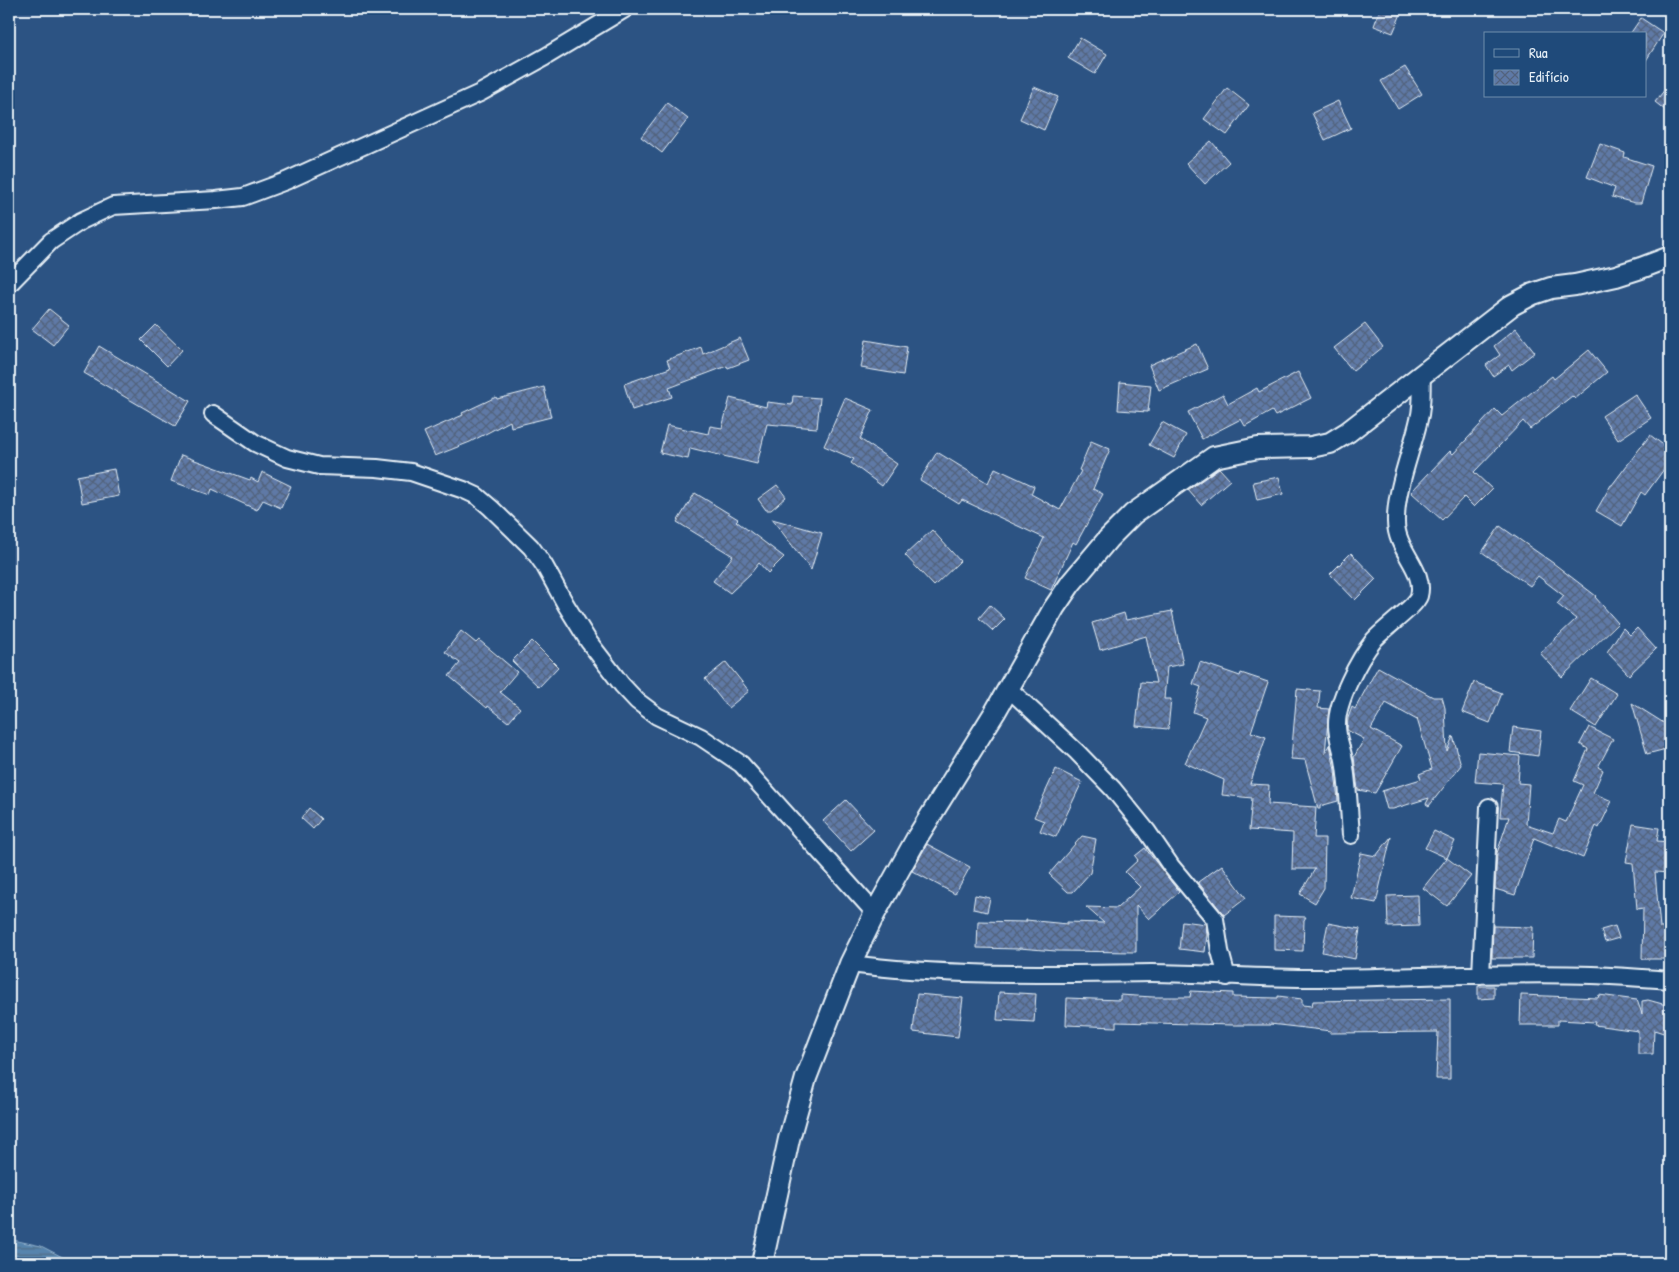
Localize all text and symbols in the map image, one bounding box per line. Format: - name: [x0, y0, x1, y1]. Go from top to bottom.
- legend: [1484, 32, 1646, 98]
- text: Rua: [1529, 42, 1548, 63]
- text: Edifício: [1529, 66, 1569, 87]

